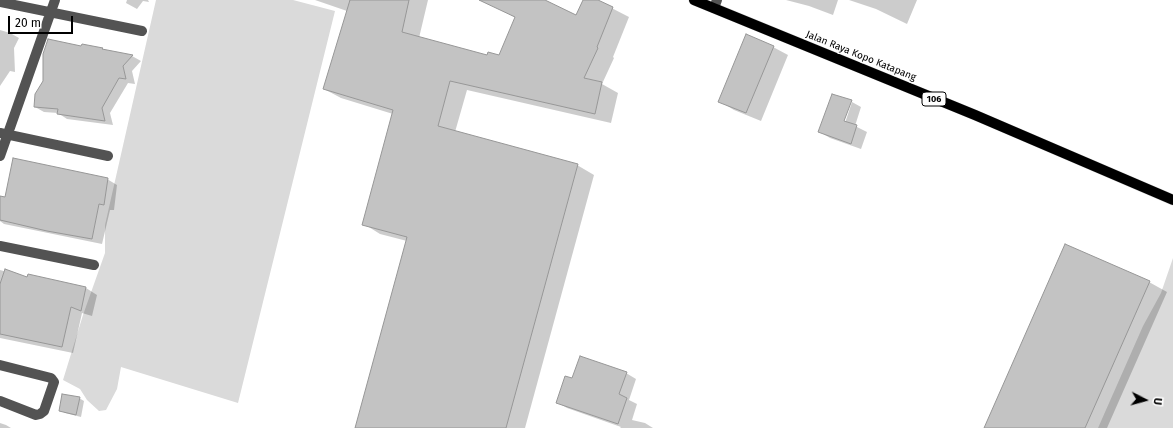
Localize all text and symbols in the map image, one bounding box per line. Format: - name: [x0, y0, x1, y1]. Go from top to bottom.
- scale bar: [10, 8, 75, 34]
- text: 20 m: [15, 16, 41, 30]
- street label: Jalan Raya Kopo Katapang: [804, 28, 918, 84]
- road number: 106: [922, 92, 946, 106]
- north arrow: [1125, 380, 1165, 420]
- text: U: [1151, 397, 1164, 406]

